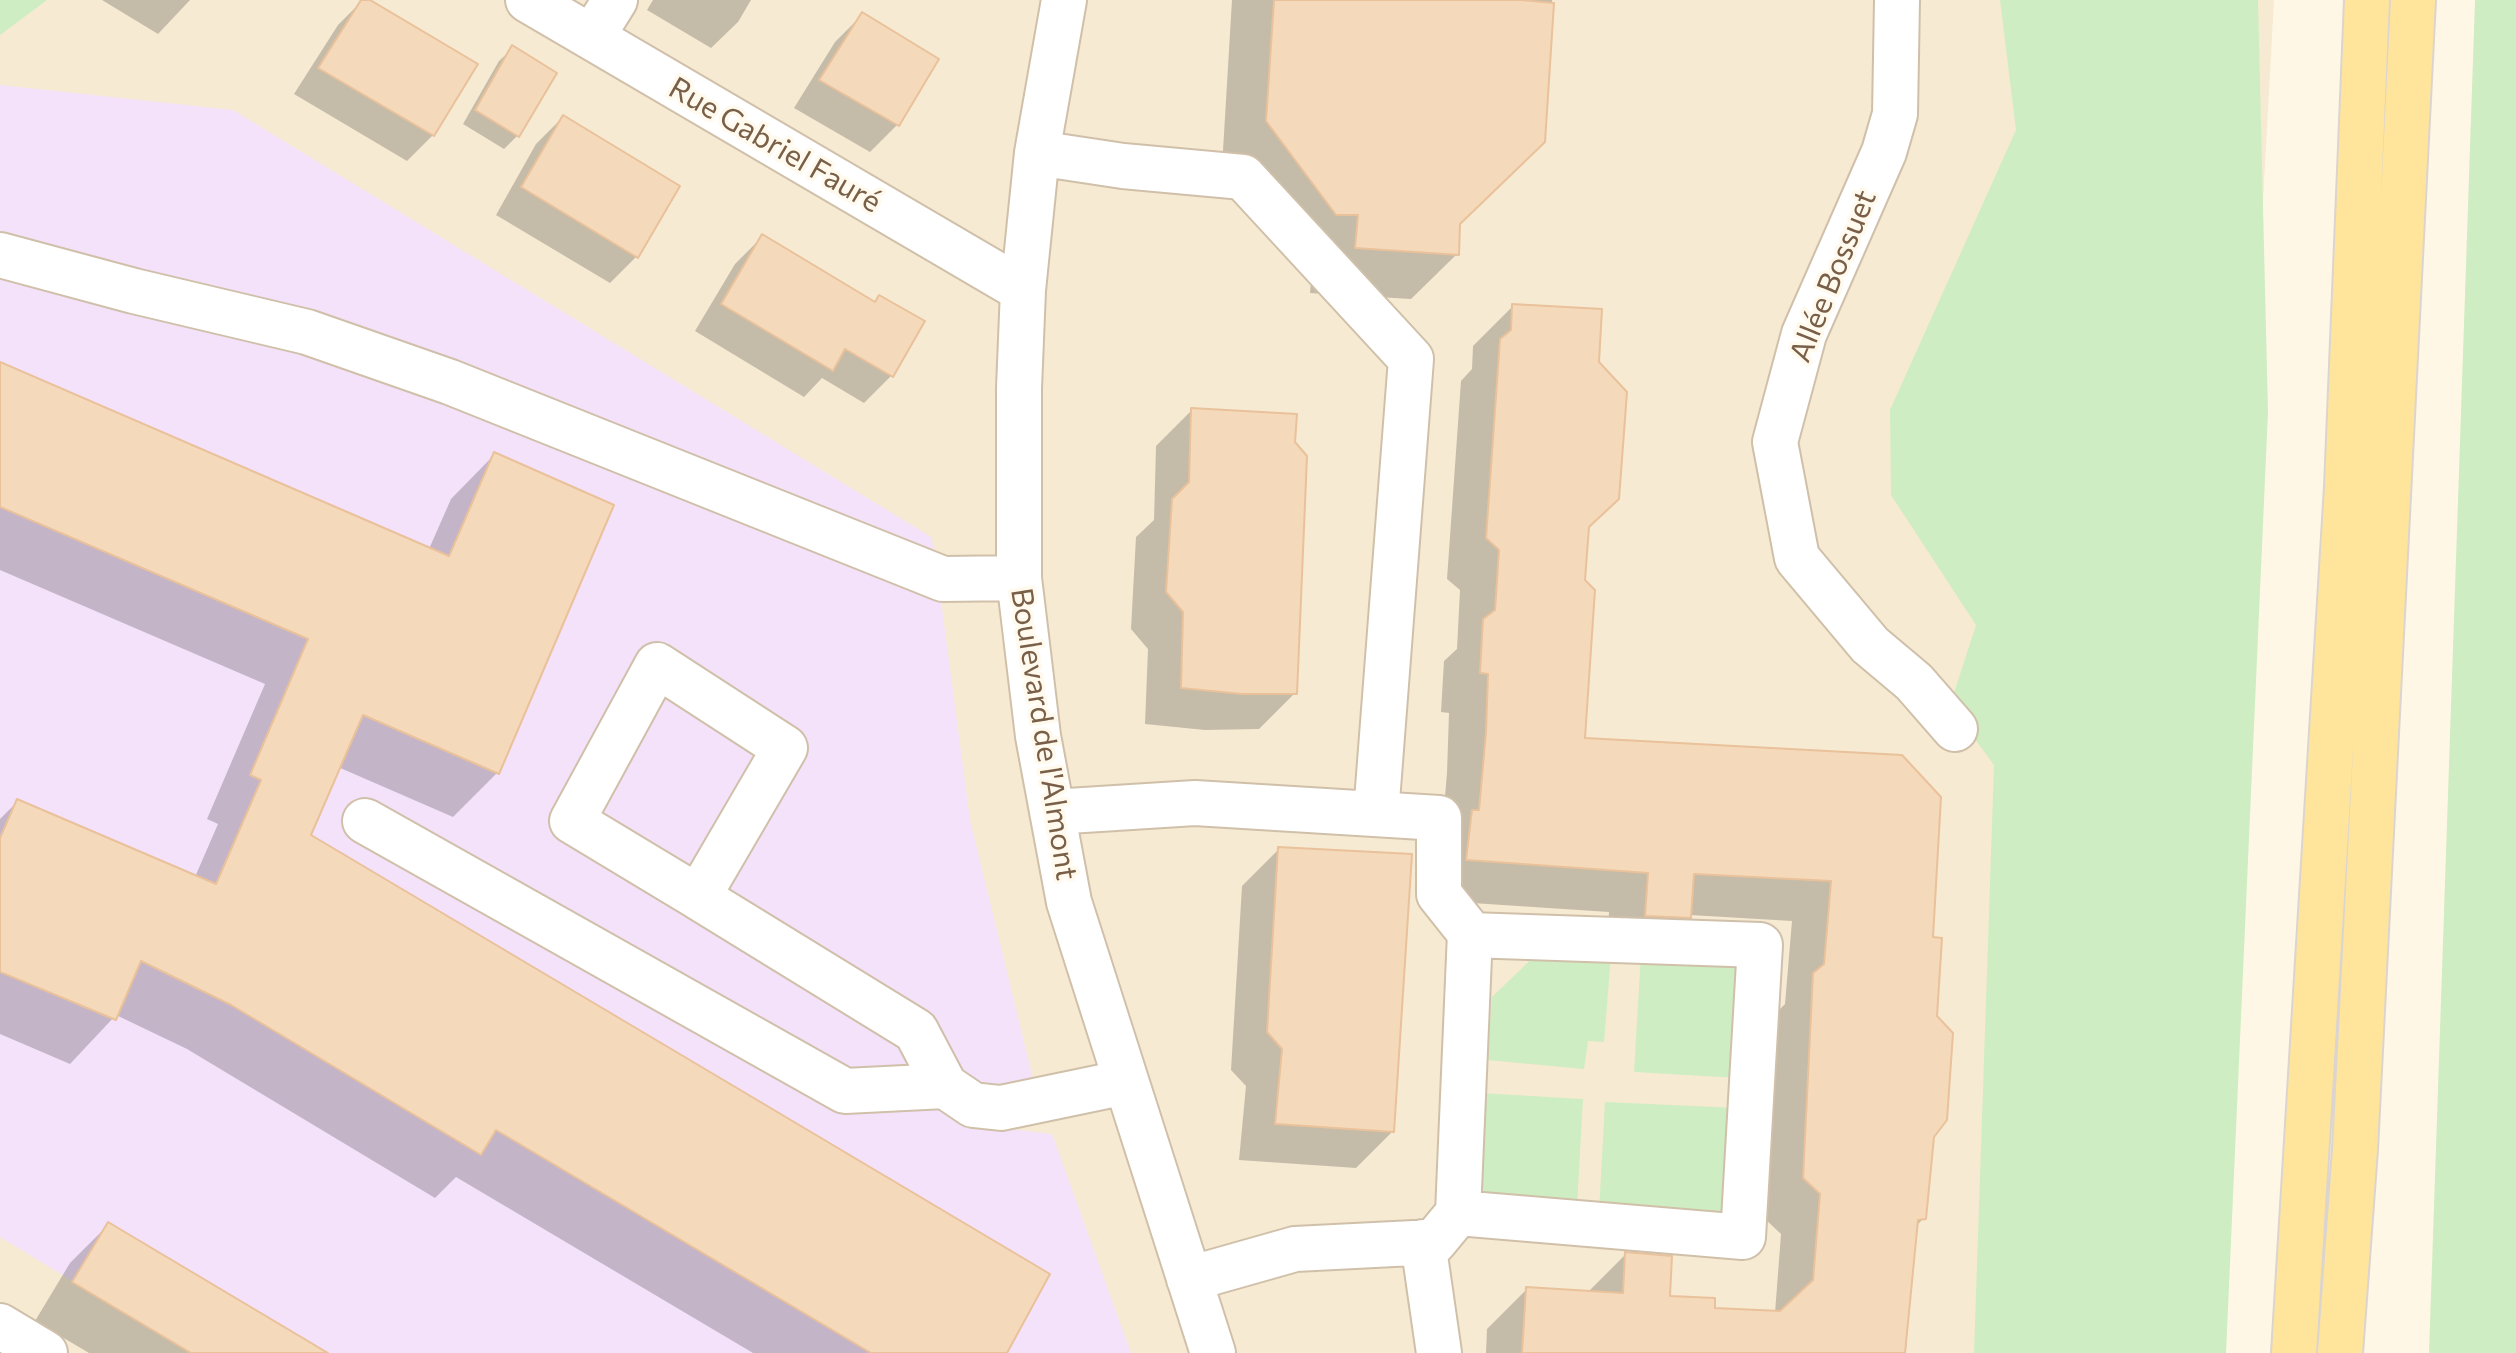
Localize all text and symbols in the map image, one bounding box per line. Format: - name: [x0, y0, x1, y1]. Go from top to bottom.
- street label: Rue Gabriel Fauré: [663, 70, 887, 220]
- street label: Allée Bossuet: [1782, 185, 1884, 367]
- street label: Boulevard de l'Almont: [1003, 585, 1085, 883]

